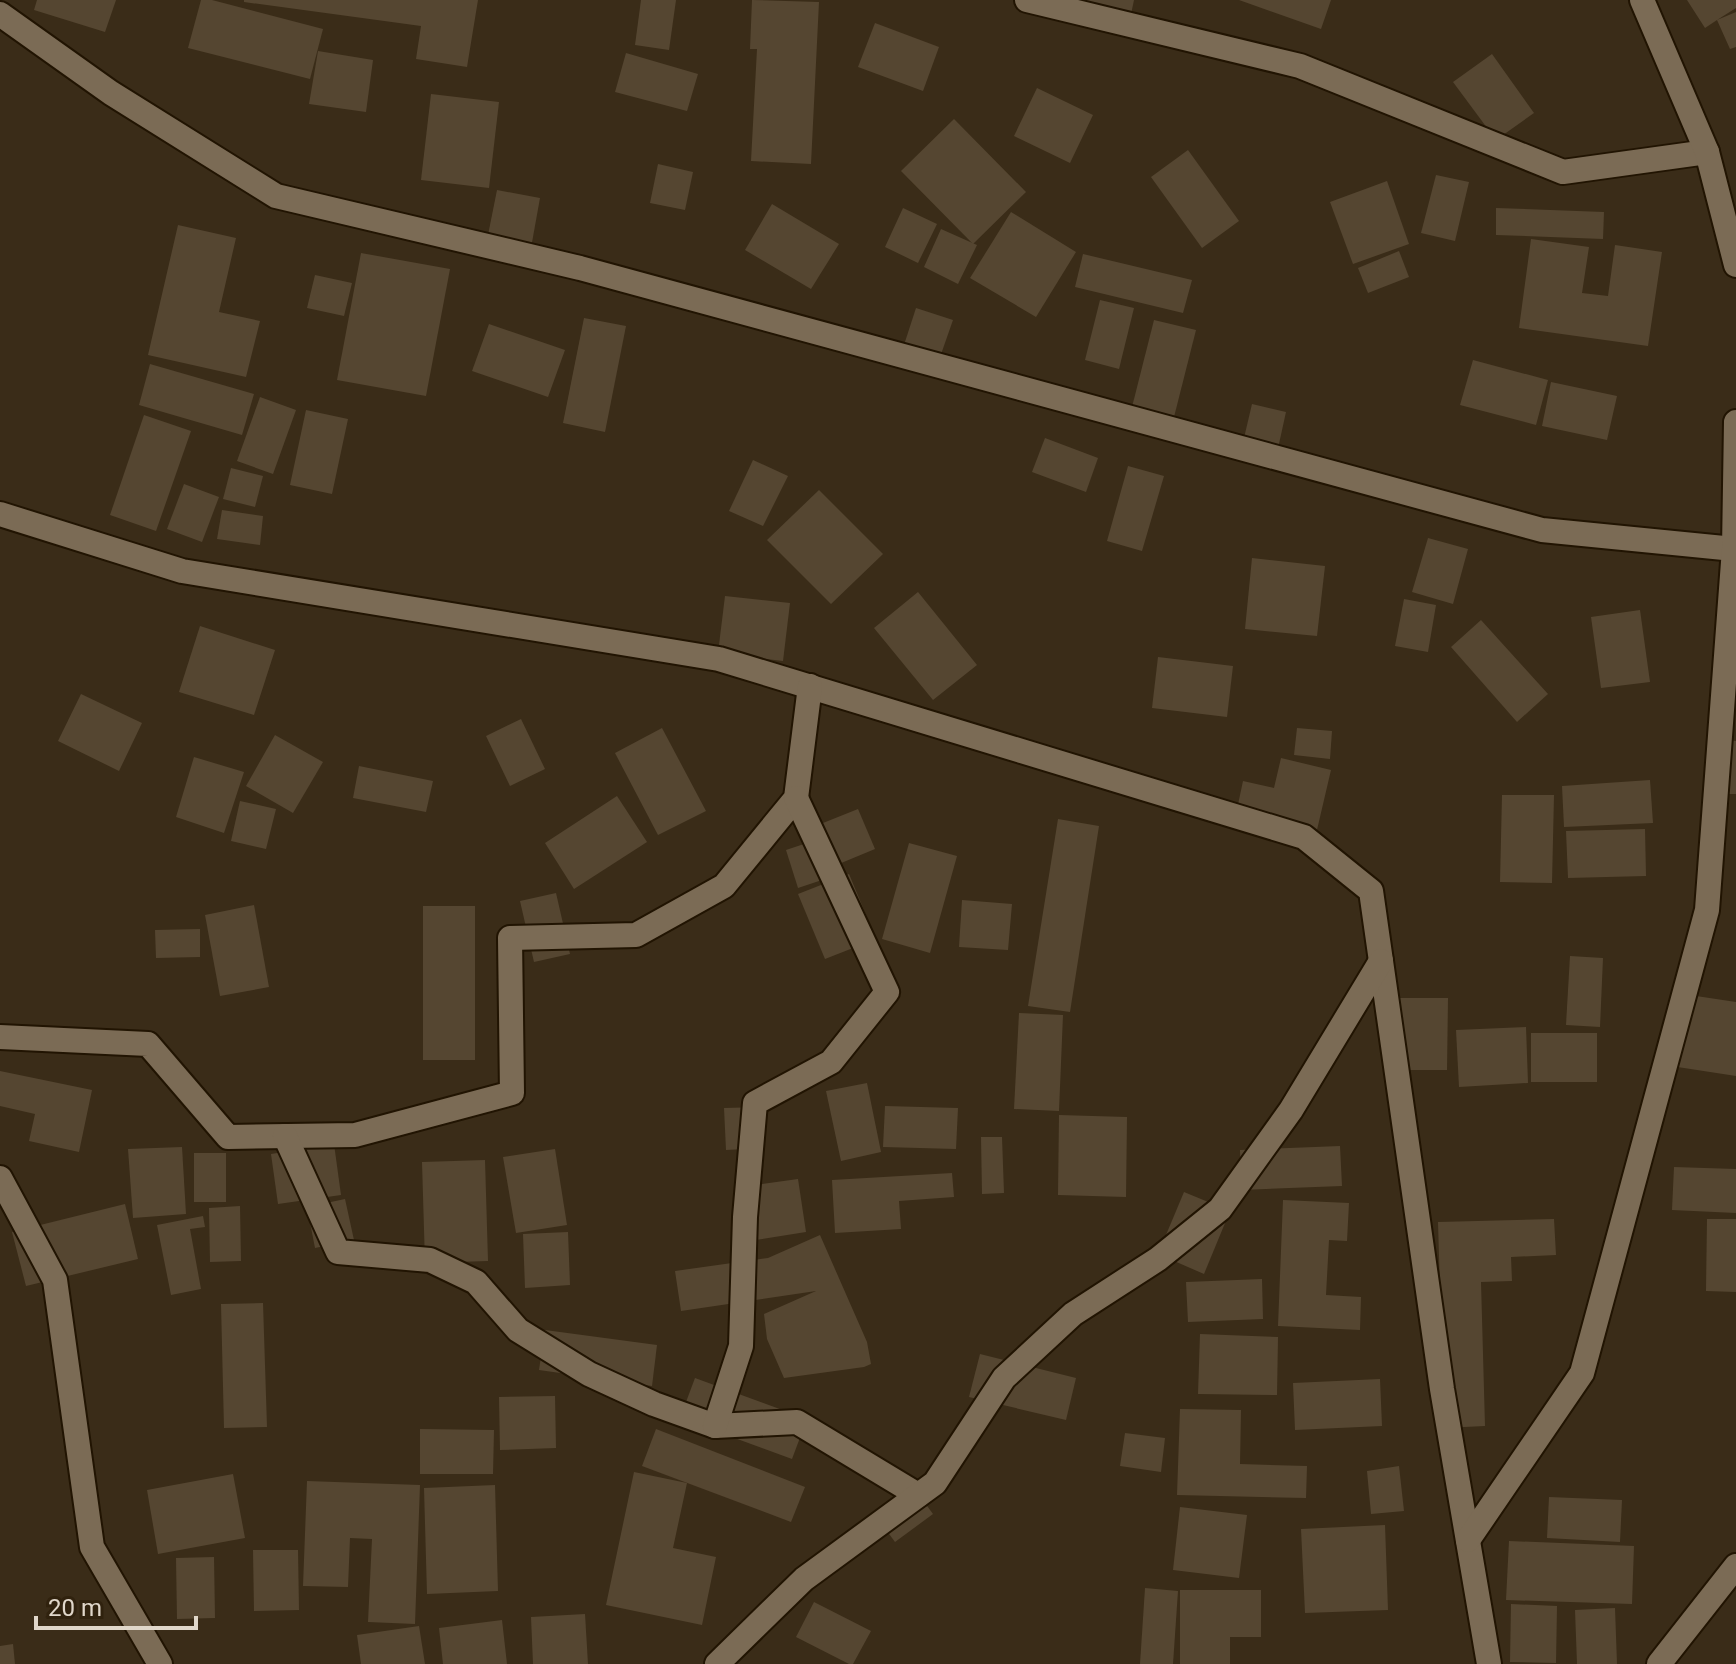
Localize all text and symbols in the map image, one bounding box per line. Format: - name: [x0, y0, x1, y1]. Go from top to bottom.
- scale bar: [36, 1580, 196, 1630]
- text: 20 m: [48, 1594, 102, 1622]

